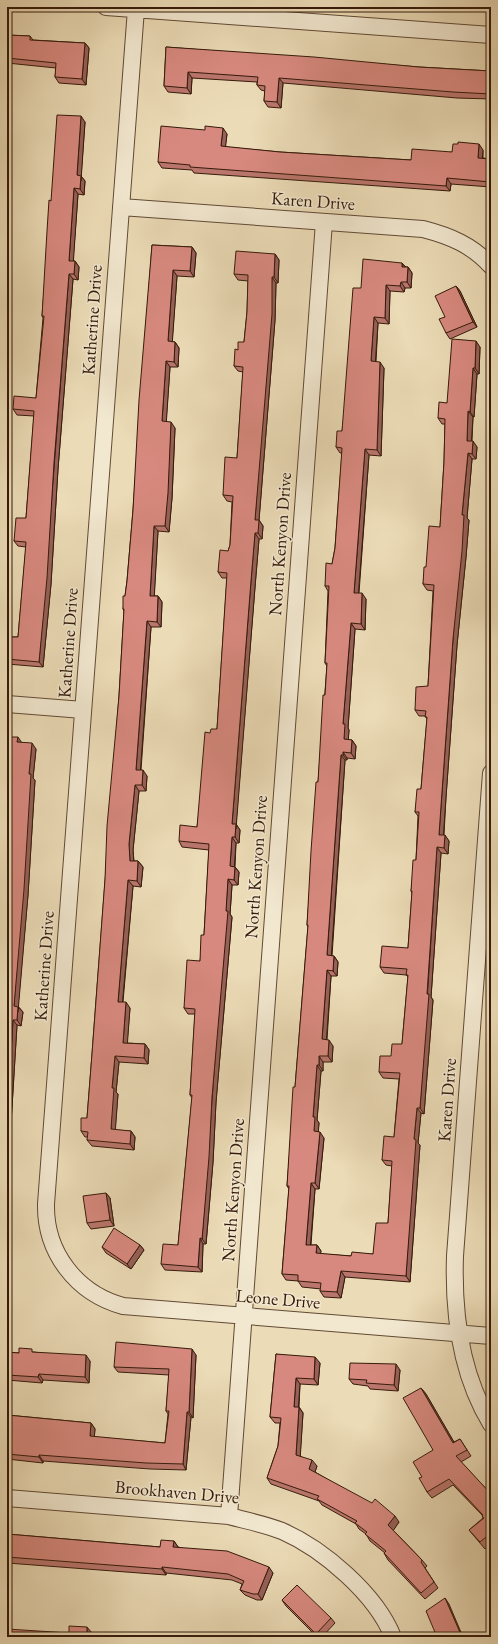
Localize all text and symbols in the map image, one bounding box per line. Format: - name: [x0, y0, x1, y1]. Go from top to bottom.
- street label: Karen Drive: [270, 186, 356, 215]
- street label: Katherine Drive: [76, 264, 107, 376]
- street label: North Kenyon Drive: [263, 472, 296, 616]
- street label: Katherine Drive: [52, 587, 83, 699]
- street label: North Kenyon Drive: [239, 795, 272, 939]
- street label: Katherine Drive: [28, 910, 59, 1022]
- street label: Karen Drive: [432, 1057, 461, 1143]
- street label: North Kenyon Drive: [216, 1118, 249, 1262]
- street label: Leone Drive: [235, 1283, 321, 1314]
- street label: Brookhaven Drive: [114, 1475, 240, 1508]

